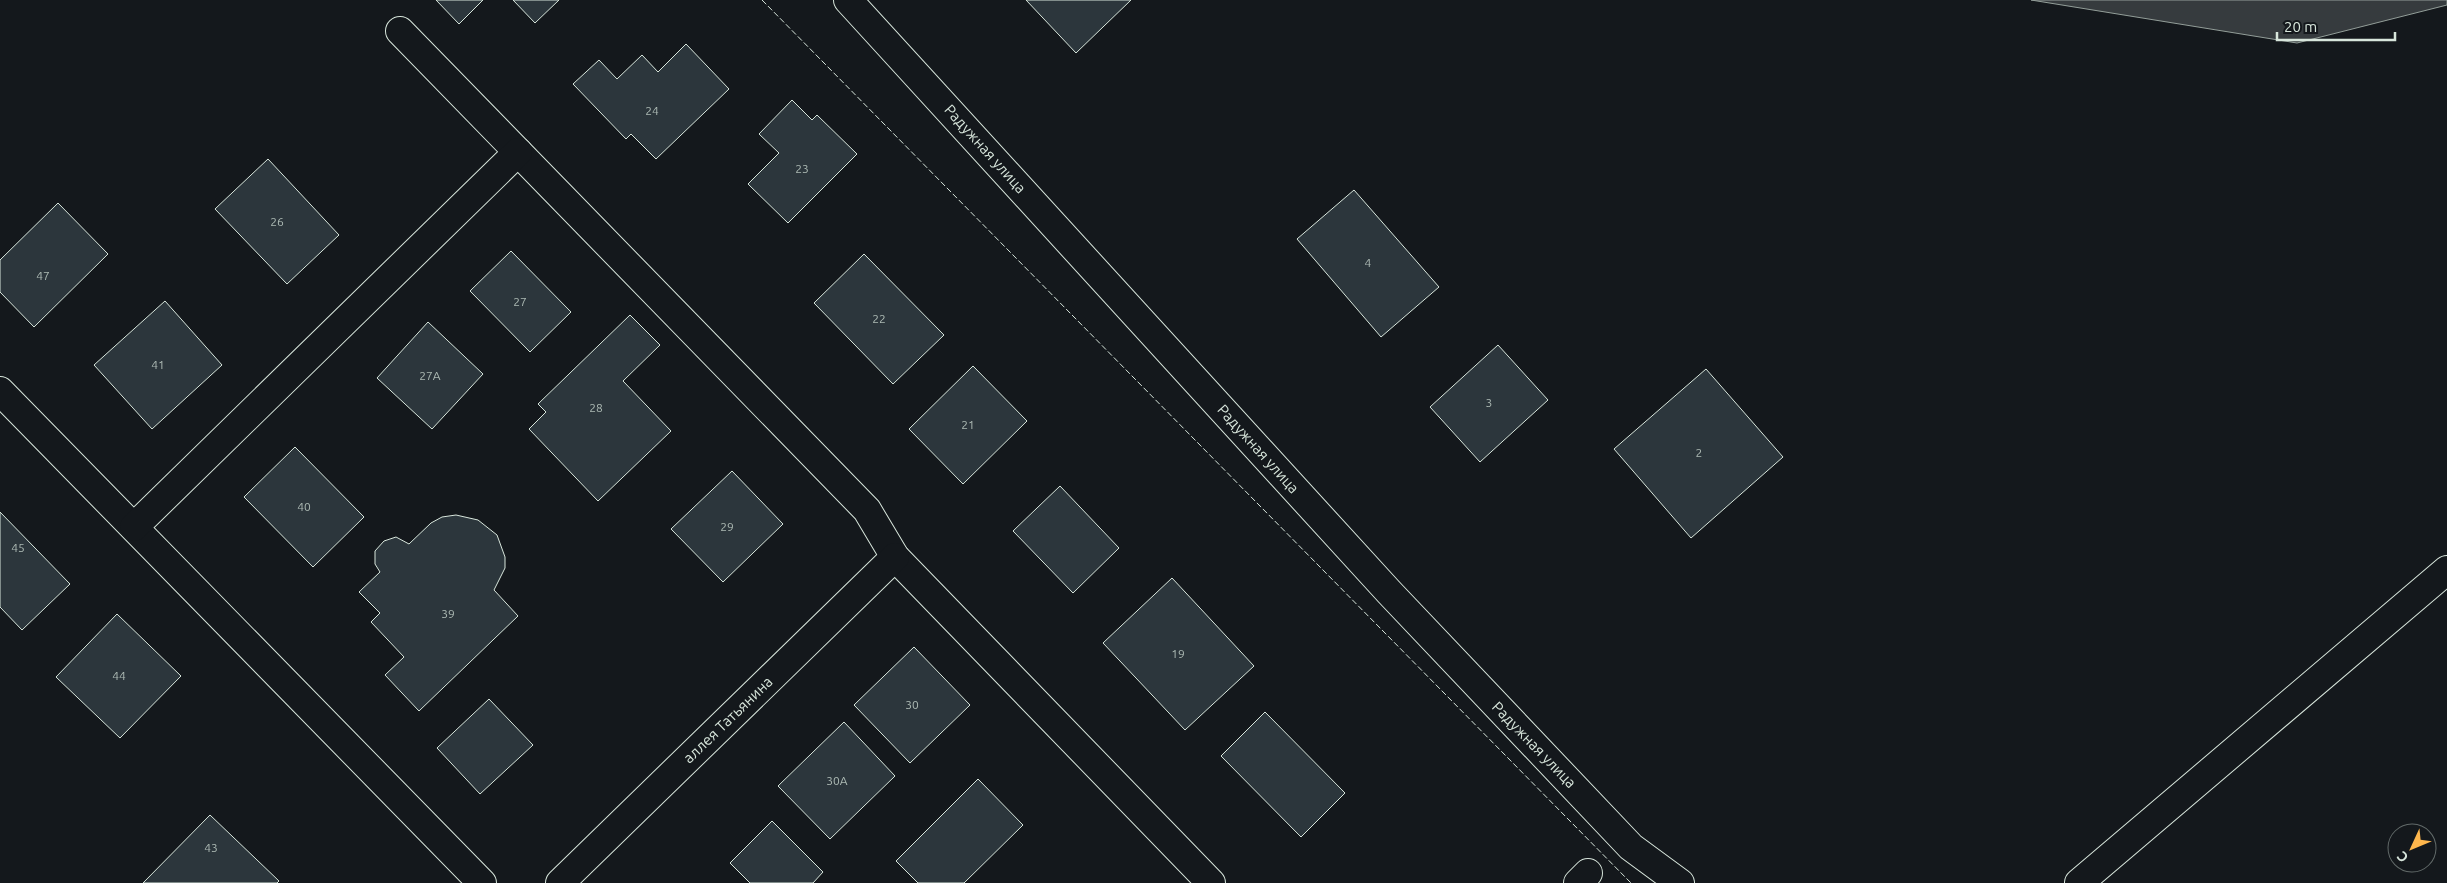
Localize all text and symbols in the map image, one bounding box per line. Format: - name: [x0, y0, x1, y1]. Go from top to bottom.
- scale bar: [2277, 10, 2394, 42]
- text: 20 m: [2284, 18, 2317, 35]
- street label: Радужная улица: [941, 101, 1030, 196]
- house number: 24: [645, 104, 659, 117]
- house number: 23: [795, 162, 809, 175]
- house number: 26: [270, 215, 284, 228]
- house number: 4: [1365, 256, 1372, 269]
- house number: 47: [36, 269, 50, 282]
- house number: 27: [513, 295, 527, 308]
- house number: 22: [872, 312, 886, 325]
- house number: 41: [151, 358, 165, 371]
- house number: 27А: [419, 369, 441, 382]
- house number: 3: [1486, 396, 1492, 409]
- house number: 28: [589, 401, 603, 414]
- street label: Радужная улица: [1214, 401, 1303, 496]
- house number: 21: [961, 418, 975, 431]
- house number: 2: [1696, 446, 1702, 459]
- house number: 40: [297, 500, 311, 513]
- house number: 29: [720, 520, 734, 533]
- house number: 45: [11, 541, 25, 554]
- house number: 39: [441, 607, 455, 620]
- house number: 19: [1171, 647, 1185, 660]
- house number: 44: [112, 669, 126, 682]
- street label: аллея Татьянина: [680, 673, 776, 766]
- house number: 30: [905, 698, 919, 711]
- street label: Радужная улица: [1489, 698, 1580, 791]
- house number: 30А: [826, 774, 848, 787]
- north arrow: [2387, 823, 2437, 873]
- house number: 43: [204, 841, 218, 854]
- text: С: [2394, 848, 2412, 866]

